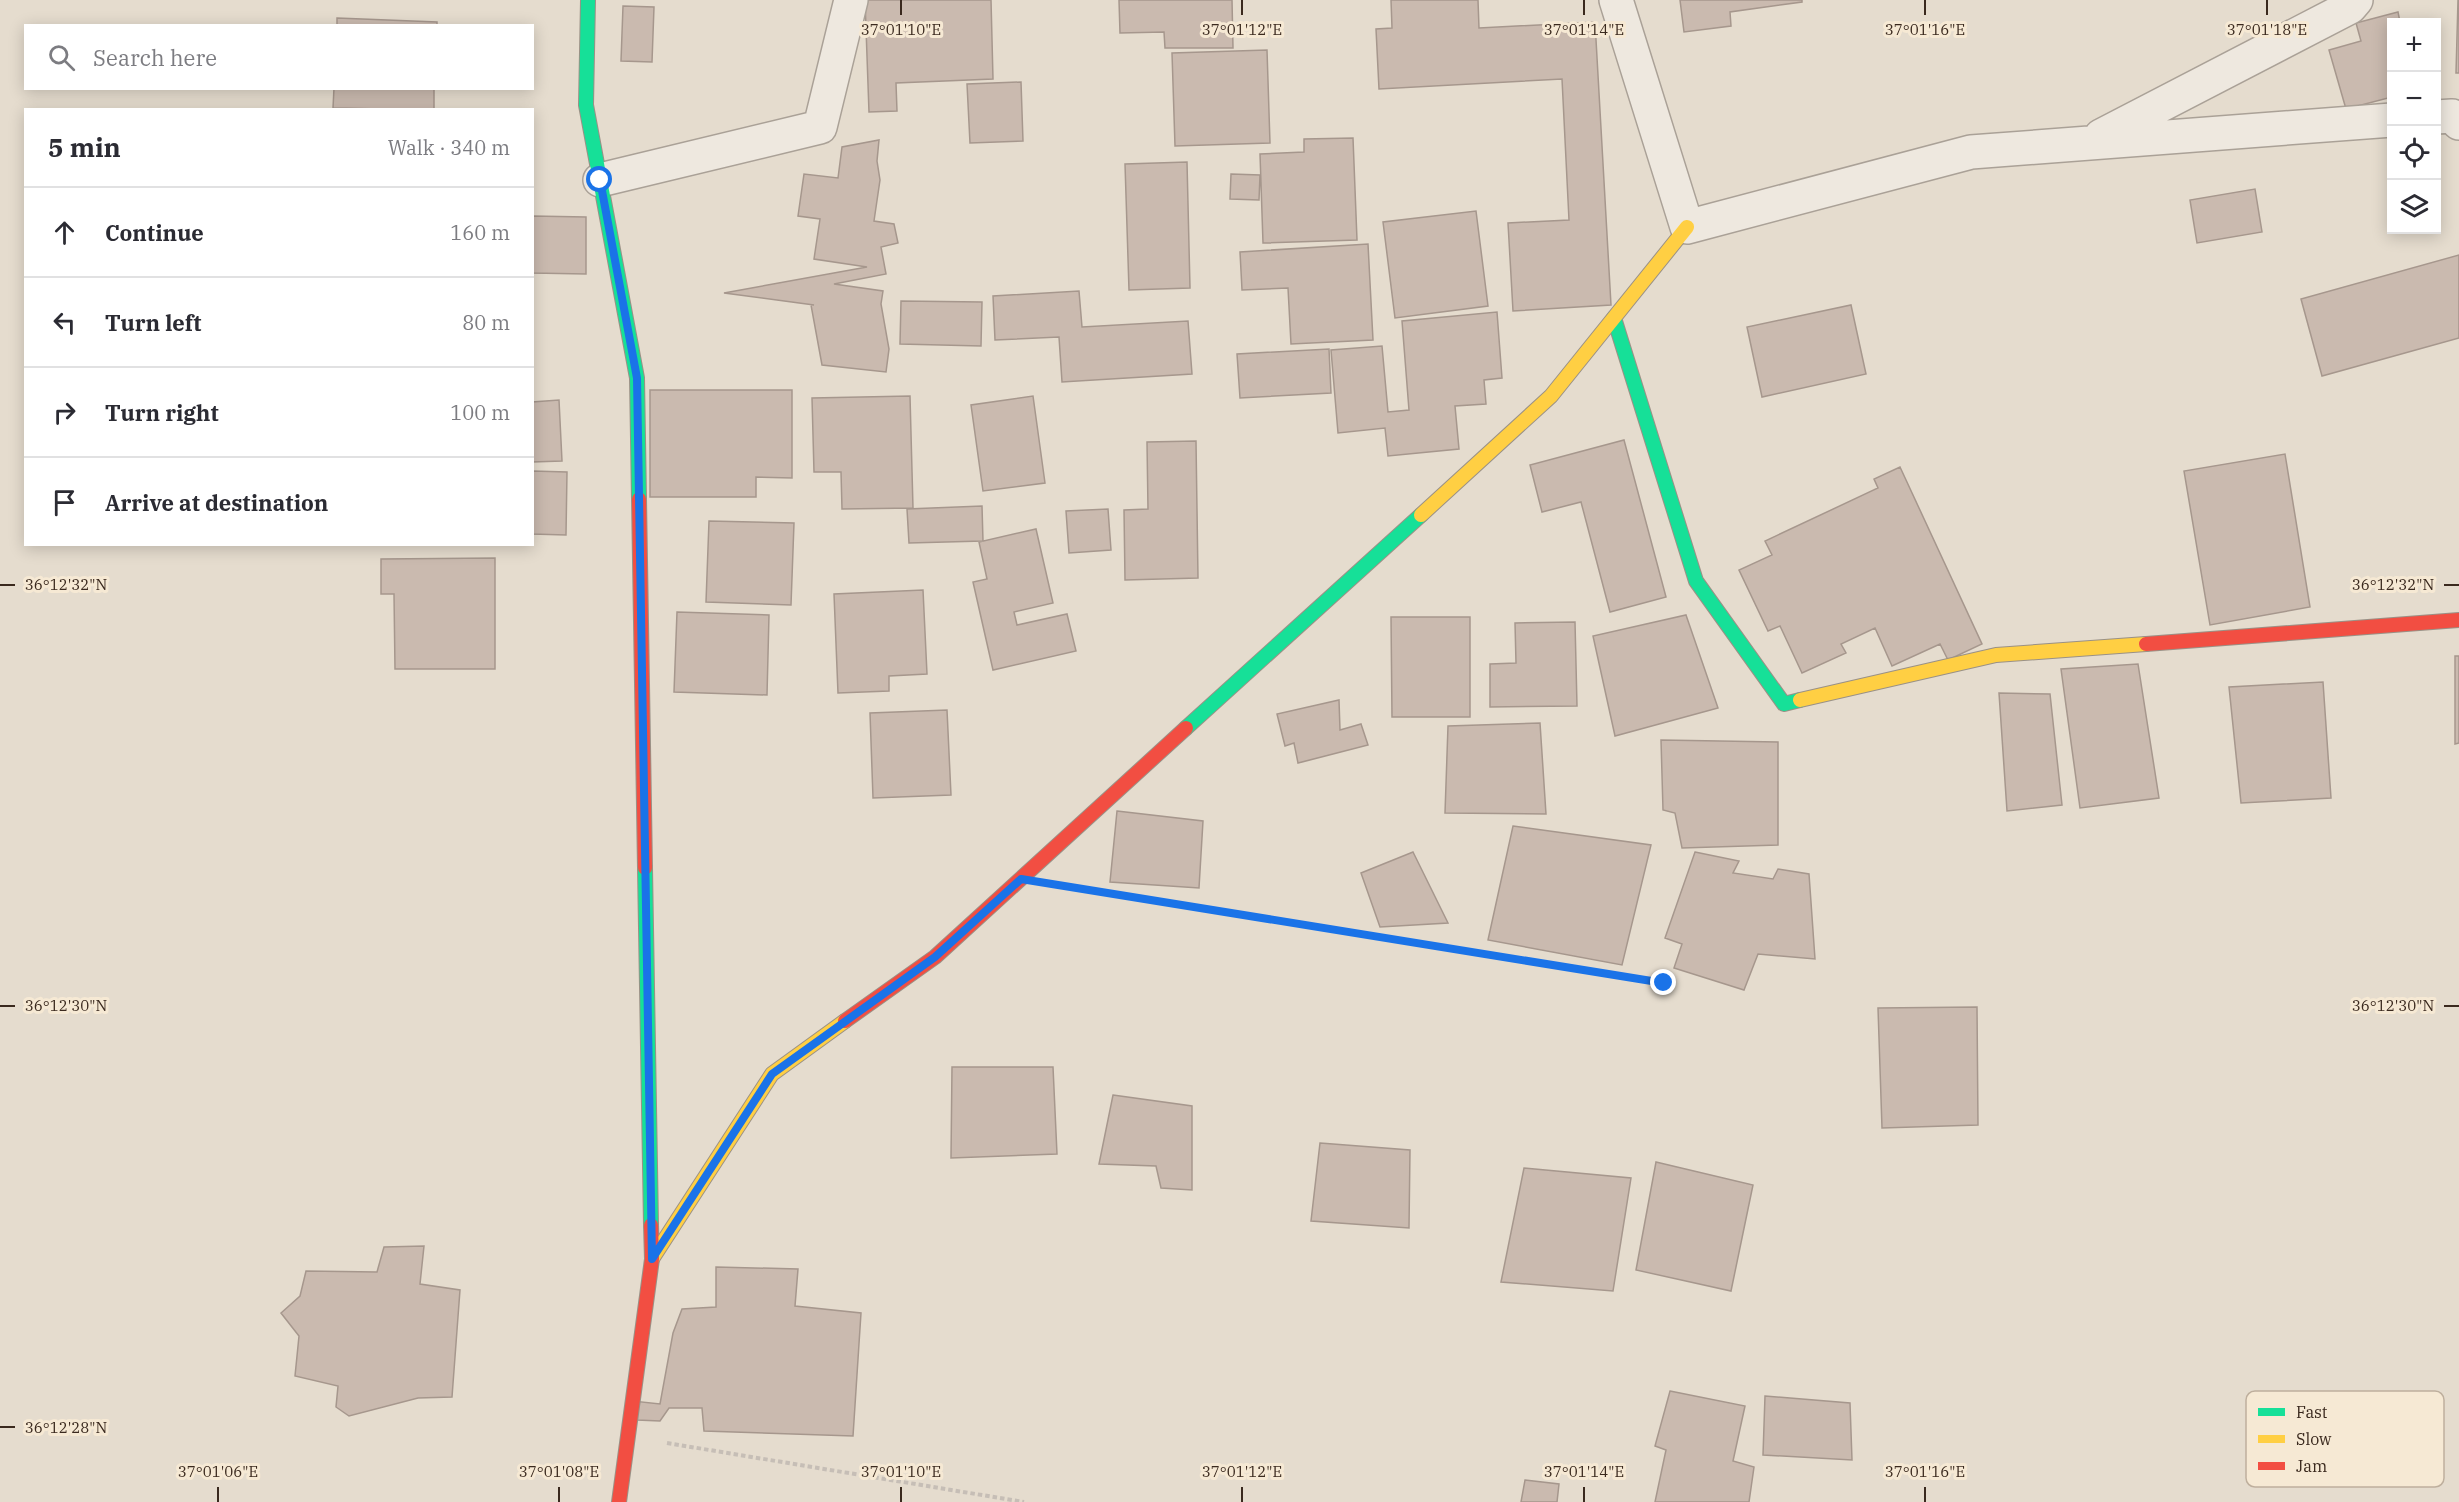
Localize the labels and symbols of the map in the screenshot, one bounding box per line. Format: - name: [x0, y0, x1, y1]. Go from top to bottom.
- text: 37°01'10"E: [861, 20, 941, 39]
- text: 37°01'12"E: [1202, 20, 1282, 39]
- text: 37°01'14"E: [1544, 20, 1624, 39]
- text: 37°01'16"E: [1885, 20, 1965, 39]
- text: 37°01'18"E: [2227, 20, 2307, 39]
- route start: [586, 166, 612, 192]
- text: 36°12'32"N: [25, 575, 107, 594]
- text: 36°12'32"N: [2352, 575, 2434, 594]
- route end: [1650, 969, 1676, 995]
- text: 36°12'30"N: [25, 996, 107, 1015]
- text: 36°12'30"N: [2352, 996, 2434, 1015]
- legend: [2246, 1391, 2444, 1487]
- text: Fast: [2296, 1402, 2328, 1422]
- text: 36°12'28"N: [25, 1418, 107, 1437]
- text: Slow: [2296, 1429, 2332, 1449]
- text: Jam: [2296, 1456, 2327, 1476]
- text: 37°01'06"E: [178, 1462, 258, 1481]
- text: 37°01'08"E: [519, 1462, 599, 1481]
- text: 37°01'10"E: [861, 1462, 941, 1481]
- text: 37°01'12"E: [1202, 1462, 1282, 1481]
- text: 37°01'14"E: [1544, 1462, 1624, 1481]
- text: 37°01'16"E: [1885, 1462, 1965, 1481]

